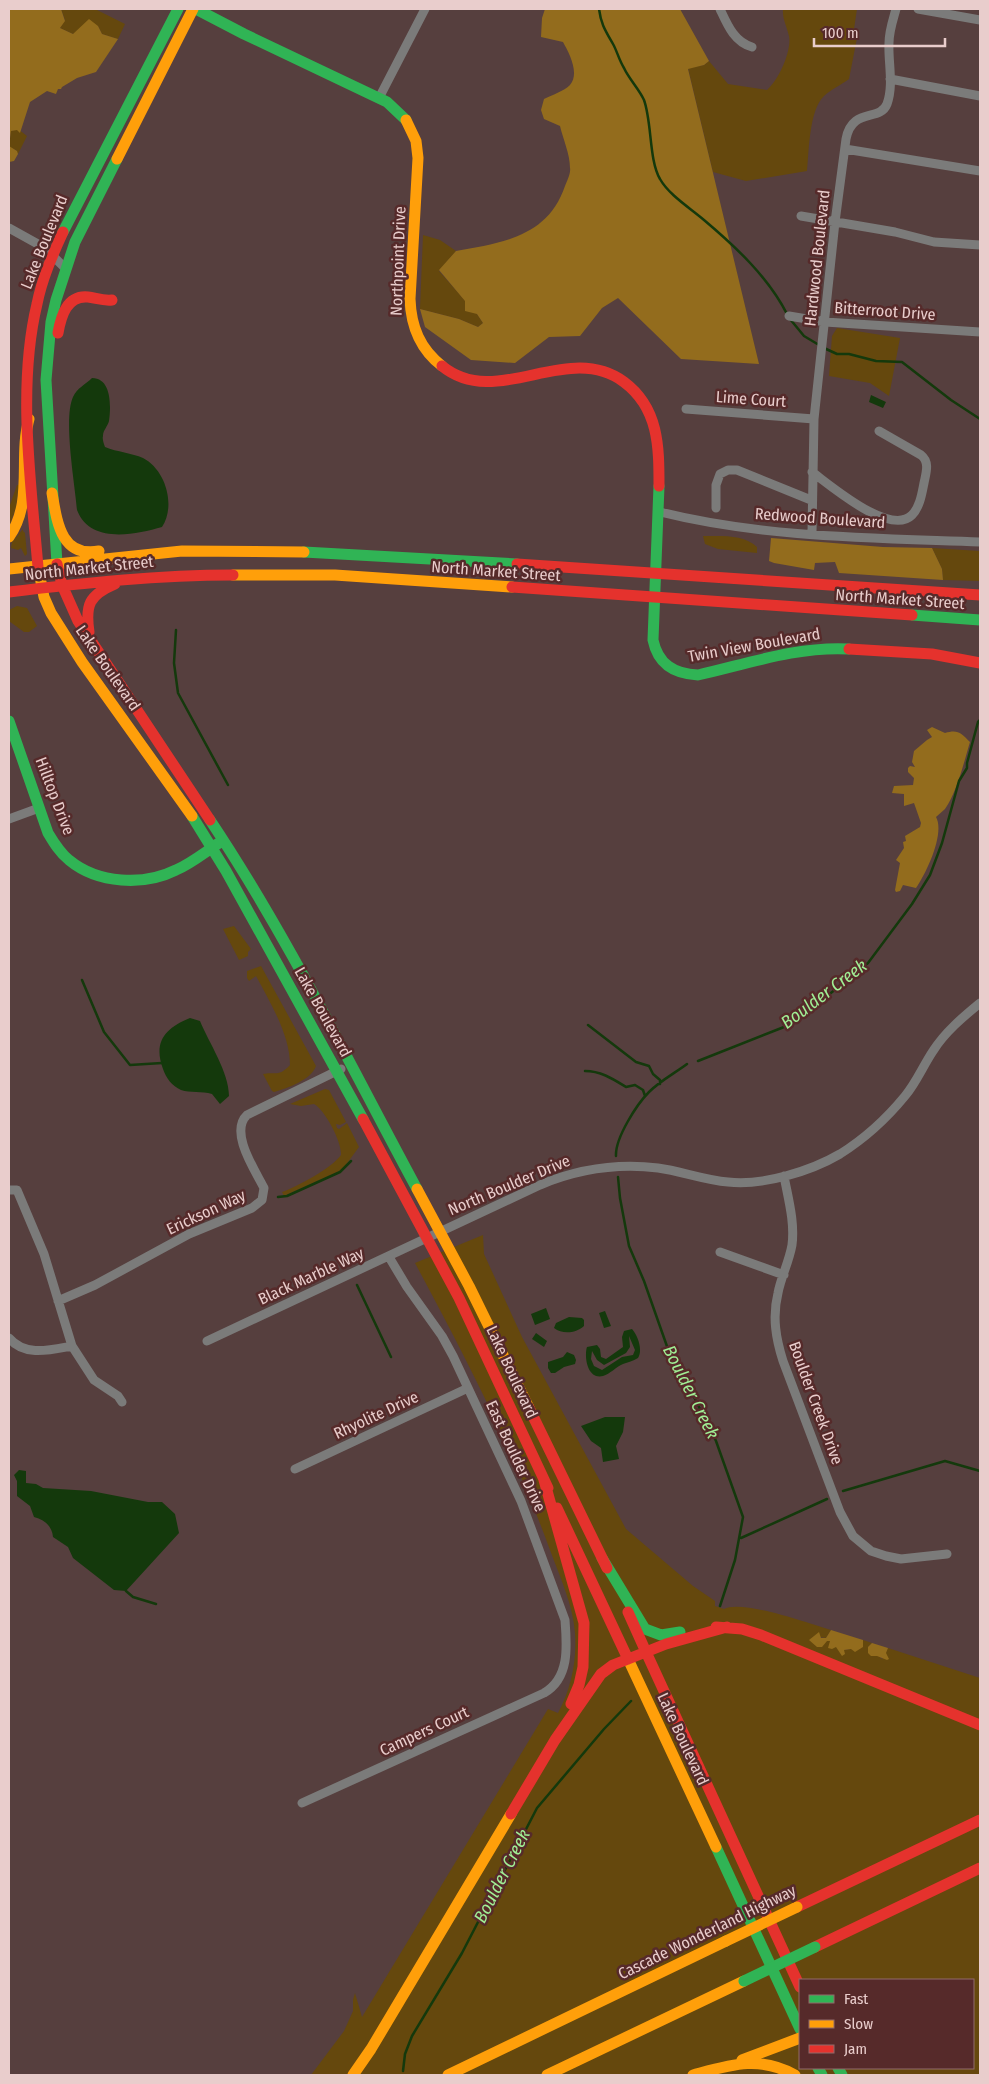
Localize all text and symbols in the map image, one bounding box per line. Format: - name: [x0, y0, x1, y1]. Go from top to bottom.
- scale bar: [814, 15, 945, 47]
- text: 100 m: [822, 24, 859, 42]
- street label: Hardwood Boulevard: [800, 189, 834, 327]
- street label: Lake Boulevard: [17, 192, 71, 292]
- street label: Northpoint Drive: [387, 206, 409, 316]
- street label: Bitterroot Drive: [834, 298, 936, 324]
- street label: Lime Court: [715, 387, 788, 411]
- street label: Redwood Boulevard: [754, 504, 886, 532]
- street label: North Market Street: [24, 552, 155, 584]
- street label: North Market Street: [431, 557, 562, 585]
- street label: North Market Street: [835, 585, 966, 613]
- street label: Lake Boulevard: [72, 622, 144, 714]
- street label: Twin View Boulevard: [686, 624, 822, 666]
- street label: Hilltop Drive: [31, 754, 79, 838]
- water label: Boulder Creek: [777, 954, 871, 1034]
- street label: Lake Boulevard: [291, 964, 355, 1060]
- street label: North Boulder Drive: [445, 1151, 573, 1219]
- street label: Erickson Way: [164, 1185, 249, 1239]
- street label: Black Marble Way: [255, 1243, 368, 1309]
- street label: Lake Boulevard: [482, 1323, 542, 1421]
- street label: Boulder Creek Drive: [785, 1339, 847, 1467]
- water label: Boulder Creek: [658, 1341, 724, 1443]
- street label: Rhyolite Drive: [331, 1387, 421, 1443]
- street label: East Boulder Drive: [482, 1397, 550, 1515]
- street label: Lake Boulevard: [653, 1690, 713, 1788]
- street label: Campers Court: [377, 1702, 472, 1760]
- water label: Boulder Creek: [469, 1825, 535, 1927]
- street label: Cascade Wonderland Highway: [615, 1880, 800, 1983]
- legend: [799, 1979, 974, 2069]
- text: Fast: [844, 1990, 868, 2008]
- text: Slow: [844, 2015, 873, 2033]
- text: Jam: [844, 2040, 867, 2058]

